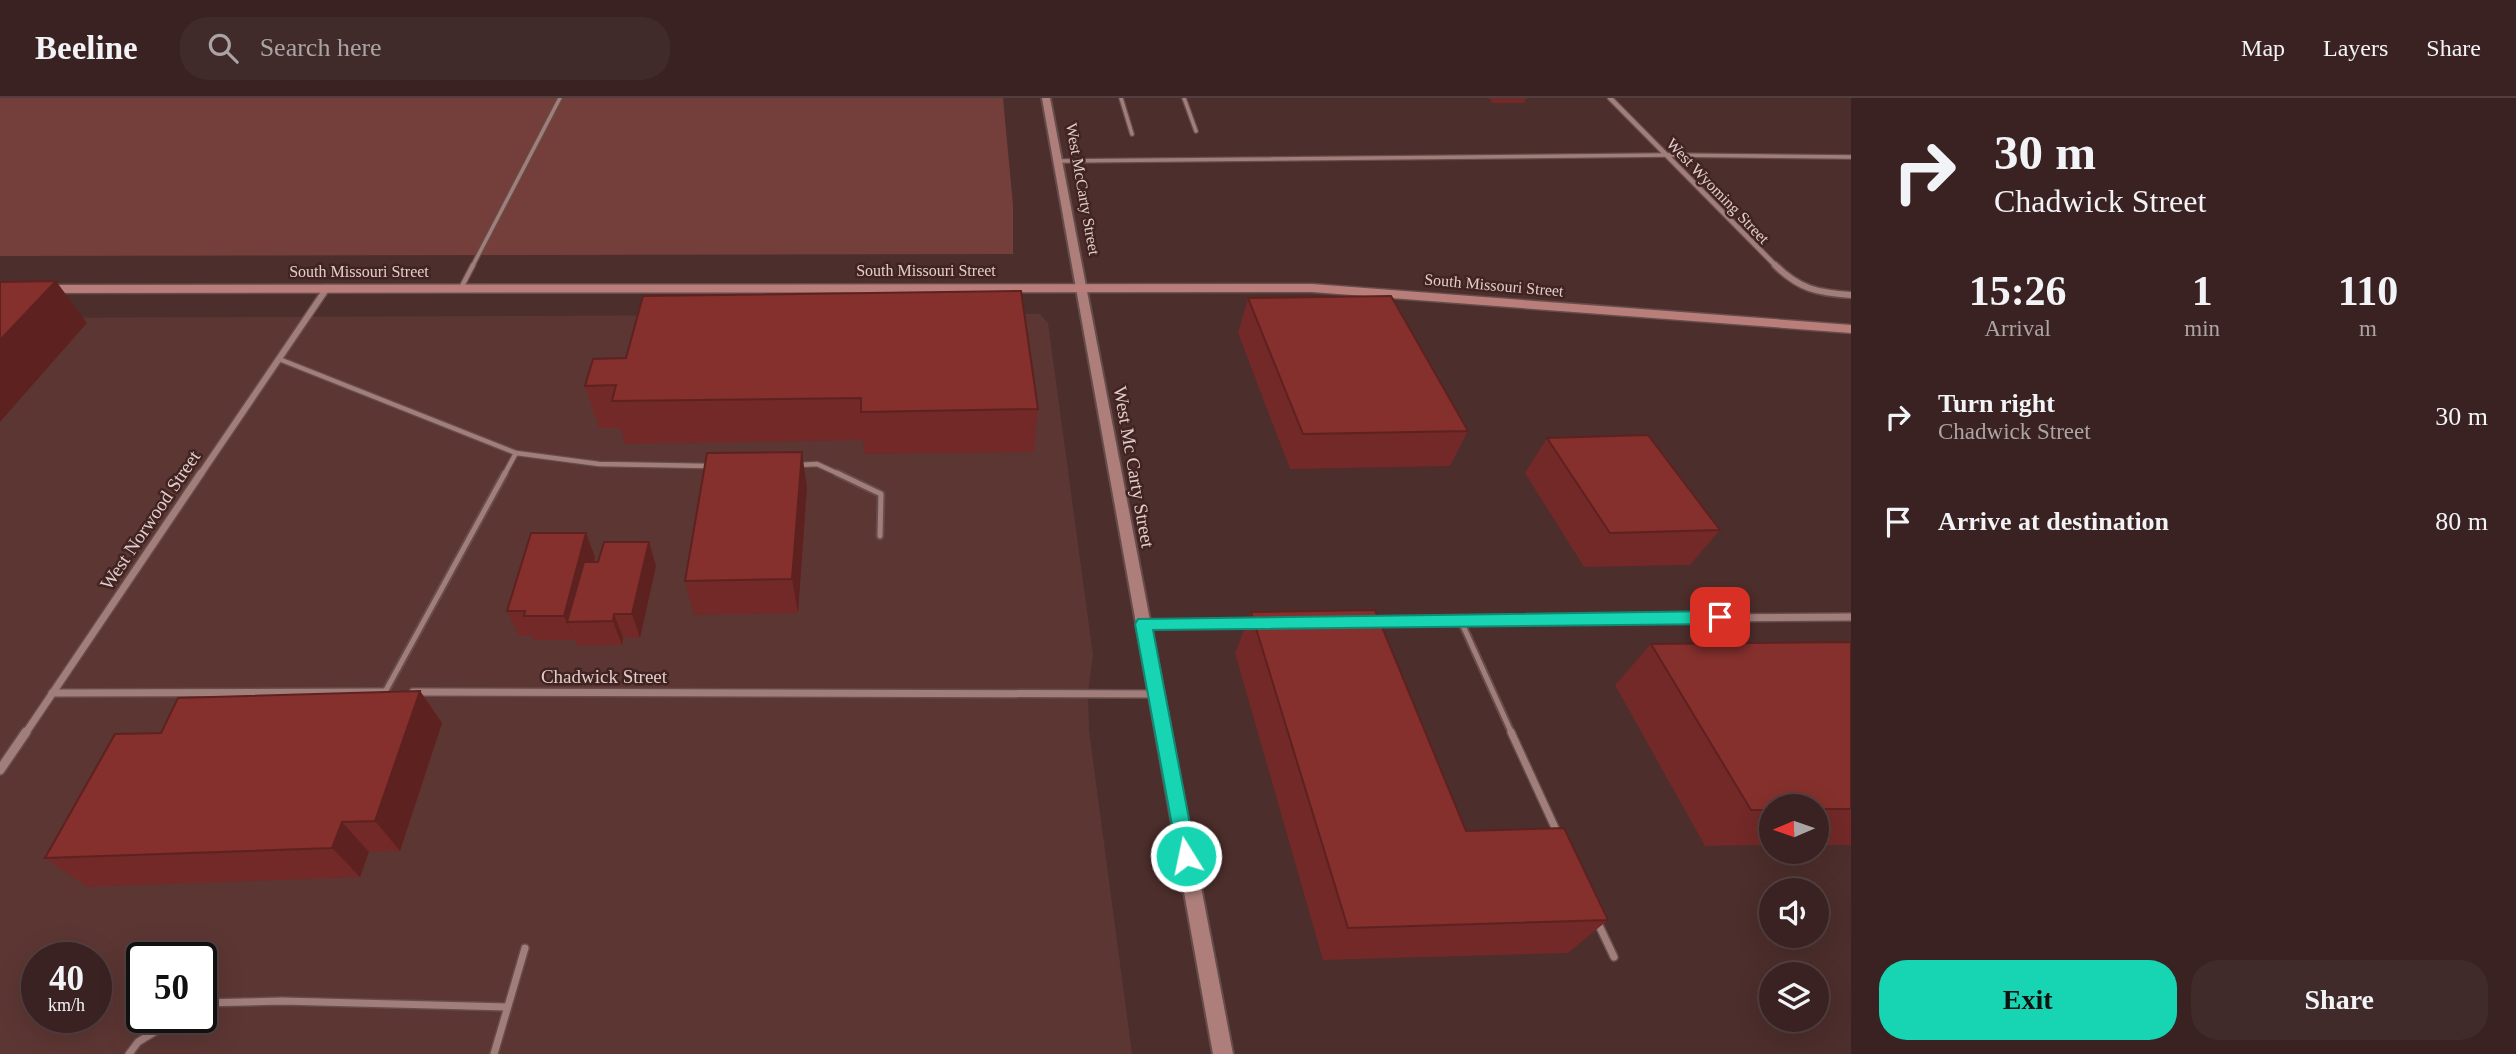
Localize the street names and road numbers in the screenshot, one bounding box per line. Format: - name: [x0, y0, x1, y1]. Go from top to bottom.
- street label: West McCarty Street: [1062, 122, 1103, 257]
- street label: West Wyoming Street: [1663, 135, 1773, 248]
- street label: South Missouri Street: [856, 262, 996, 279]
- street label: South Missouri Street: [289, 263, 429, 280]
- street label: South Missouri Street: [1424, 270, 1565, 300]
- street label: West Mc Carty Street: [1109, 385, 1159, 550]
- street label: West Norwood Street: [96, 446, 205, 593]
- street label: Chadwick Street: [541, 666, 668, 687]

